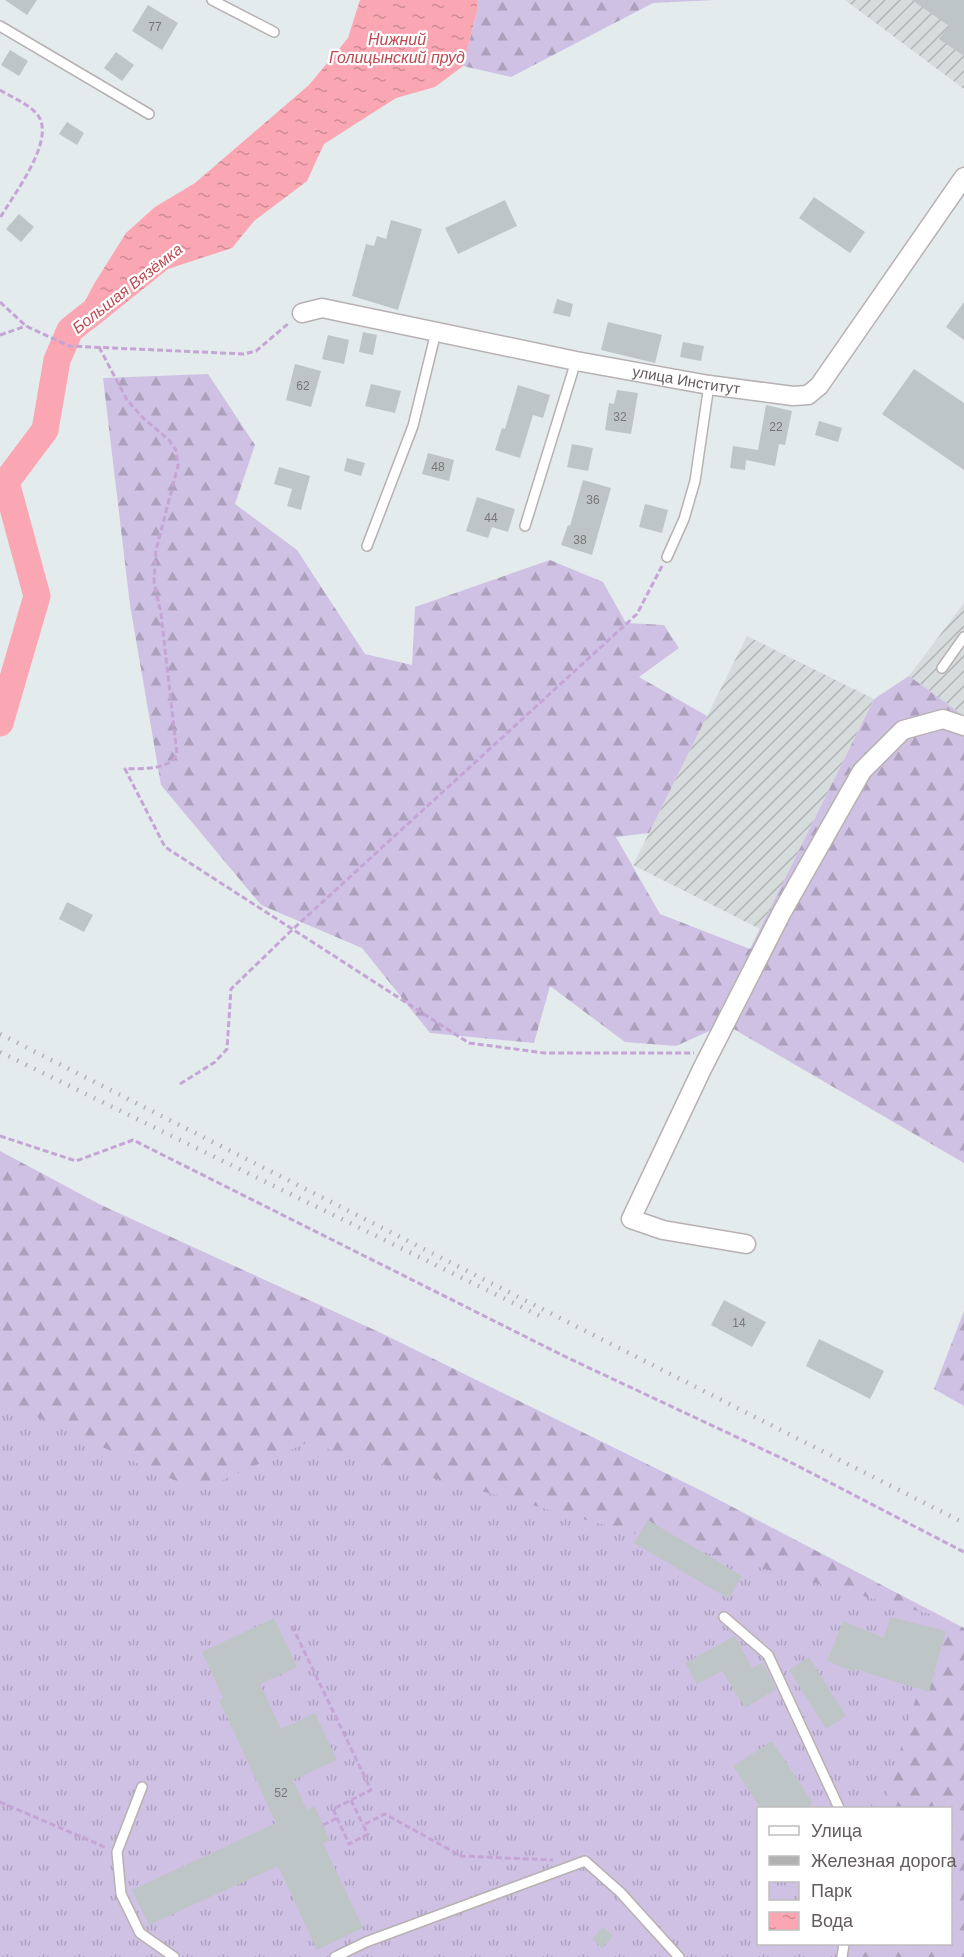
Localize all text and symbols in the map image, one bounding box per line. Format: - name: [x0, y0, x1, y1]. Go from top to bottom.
- house number: 77: [148, 20, 162, 34]
- water label: Нижний Голицынский пруд: [329, 31, 465, 66]
- water label: Большая Вязёмка: [69, 240, 186, 337]
- street label: улица Институт: [631, 362, 741, 397]
- house number: 62: [296, 379, 310, 393]
- house number: 32: [613, 410, 627, 424]
- house number: 22: [769, 420, 783, 434]
- house number: 48: [431, 460, 445, 474]
- house number: 36: [586, 493, 600, 507]
- house number: 44: [484, 511, 498, 525]
- house number: 38: [573, 533, 587, 547]
- house number: 14: [732, 1316, 746, 1330]
- house number: 52: [274, 1786, 288, 1800]
- legend: [757, 1807, 952, 1945]
- text: Улица: [811, 1821, 863, 1841]
- text: Железная дорога: [811, 1851, 958, 1871]
- text: Парк: [811, 1881, 852, 1901]
- text: Вода: [811, 1911, 854, 1931]

